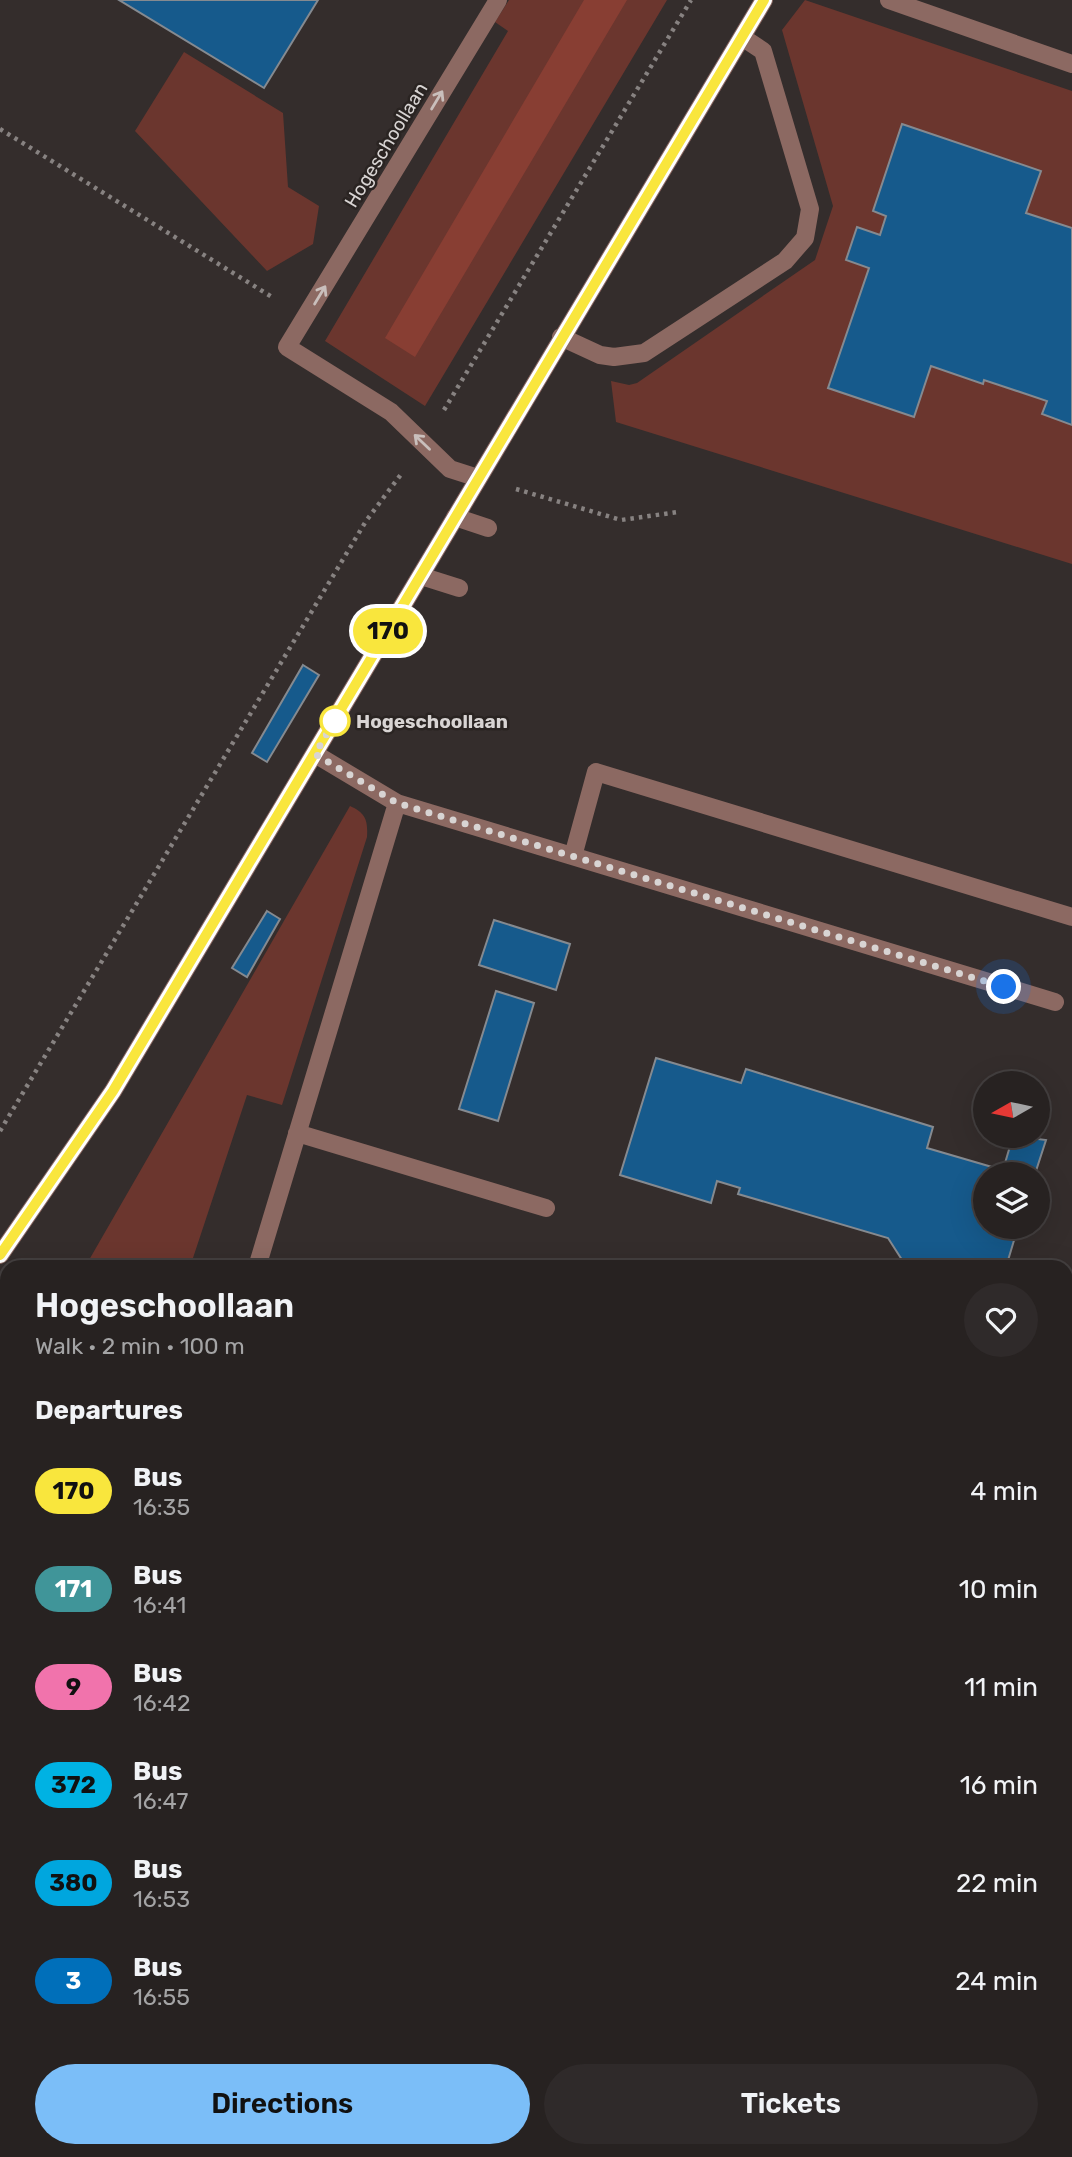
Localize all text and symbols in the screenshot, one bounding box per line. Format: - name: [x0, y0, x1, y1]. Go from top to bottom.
- street label: Hogeschoollaan: [340, 78, 432, 212]
- one-way arrow: [431, 91, 445, 111]
- one-way arrow: [313, 285, 327, 305]
- one-way arrow: [414, 434, 431, 451]
- line badge: 170: [348, 608, 428, 654]
- text: 170: [367, 617, 409, 645]
- marker: Hogeschoollaan: [320, 706, 350, 736]
- place label: Hogeschoollaan: [356, 710, 508, 733]
- your location: [986, 969, 1021, 1004]
- north arrow: [973, 1071, 1050, 1148]
- map controls: [973, 1071, 1050, 1239]
- button: layers: [973, 1162, 1050, 1239]
- button: heart: [964, 1283, 1038, 1357]
- text: Hogeschoollaan: [35, 1286, 294, 1325]
- text: Walk · 2 min · 100 m: [35, 1332, 245, 1360]
- text: Departures: [35, 1395, 183, 1426]
- text: Bus: [133, 1462, 182, 1493]
- text: 4 min: [970, 1476, 1038, 1507]
- text: 170: [53, 1477, 95, 1505]
- text: 16:35: [133, 1493, 190, 1521]
- text: Bus: [133, 1560, 182, 1591]
- text: 10 min: [959, 1574, 1038, 1605]
- text: 171: [55, 1575, 92, 1603]
- text: 16:41: [133, 1591, 186, 1619]
- text: Bus: [133, 1658, 182, 1689]
- text: 11 min: [964, 1672, 1038, 1703]
- text: 9: [66, 1673, 81, 1701]
- text: 16:42: [133, 1689, 190, 1717]
- text: Bus: [133, 1756, 182, 1787]
- text: 16 min: [960, 1770, 1038, 1801]
- text: 372: [51, 1771, 96, 1799]
- text: 16:47: [133, 1787, 188, 1815]
- text: Bus: [133, 1854, 182, 1885]
- text: 22 min: [956, 1868, 1038, 1899]
- text: 380: [49, 1869, 98, 1897]
- text: 16:53: [133, 1885, 190, 1913]
- text: Bus: [133, 1952, 182, 1983]
- text: 24 min: [955, 1966, 1038, 1997]
- text: 3: [66, 1967, 81, 1995]
- text: 16:55: [133, 1983, 190, 2011]
- button: Directions: [35, 2064, 530, 2144]
- button: Tickets: [544, 2064, 1038, 2144]

